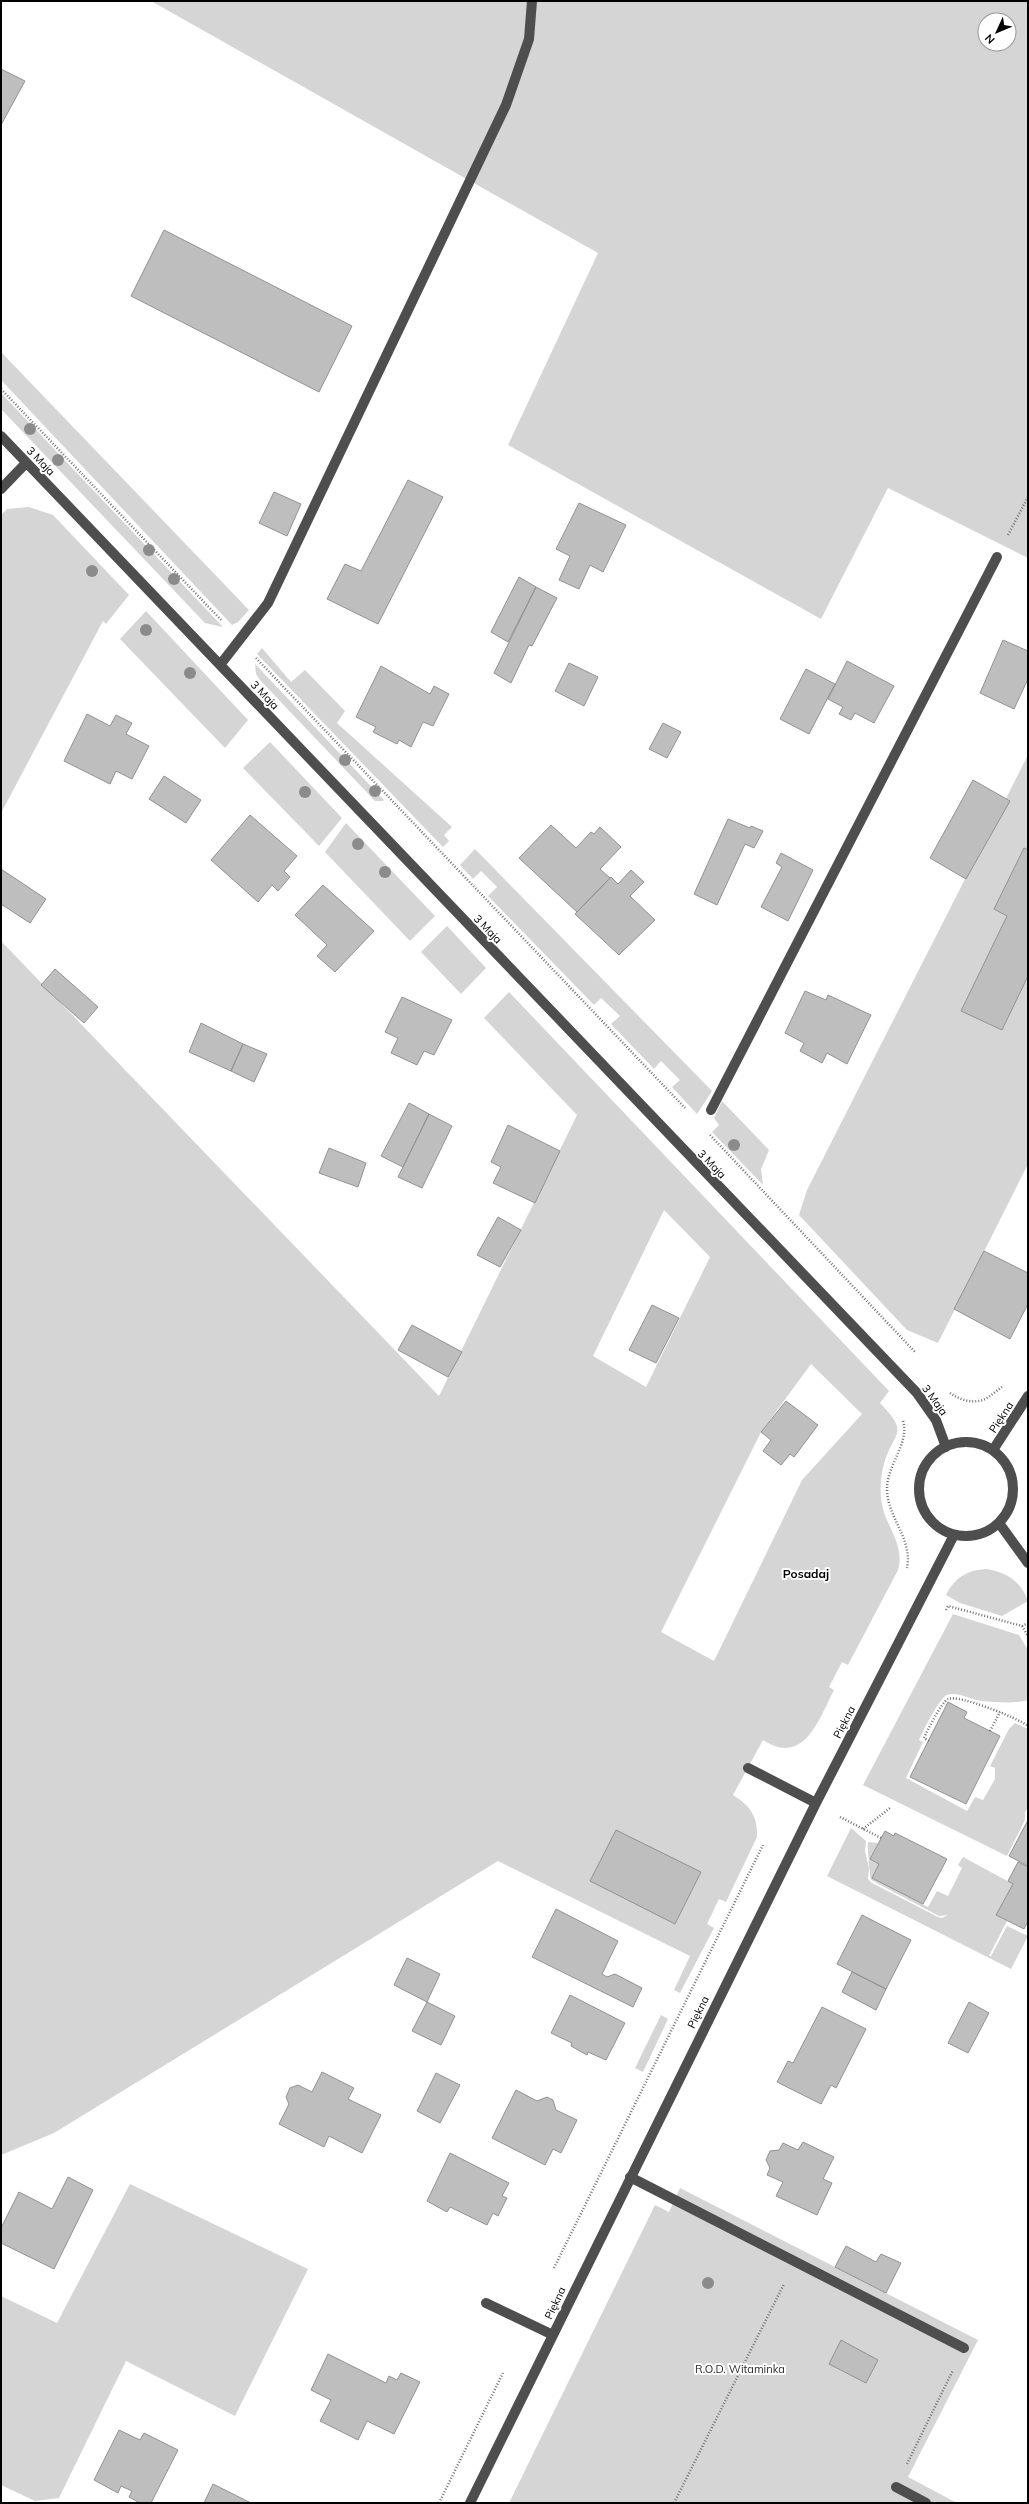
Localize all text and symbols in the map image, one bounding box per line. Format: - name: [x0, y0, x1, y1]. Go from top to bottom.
- north arrow: [977, 12, 1017, 52]
- text: N: [982, 31, 998, 47]
- street label: 3 Maja: [24, 444, 58, 478]
- street label: 3 Maja: [248, 678, 282, 712]
- street label: 3 Maja: [471, 912, 505, 946]
- street label: 3 Maja: [695, 1147, 729, 1181]
- street label: 3 Maja: [919, 1382, 951, 1418]
- street label: Piękna: [986, 1399, 1016, 1435]
- district label: Posadaj: [783, 1566, 829, 1581]
- street label: Piękna: [830, 1703, 858, 1741]
- street label: Piękna: [684, 1993, 712, 2031]
- street label: Piękna: [541, 2284, 569, 2322]
- park label: R.O.D. Witaminka: [695, 2362, 785, 2376]

